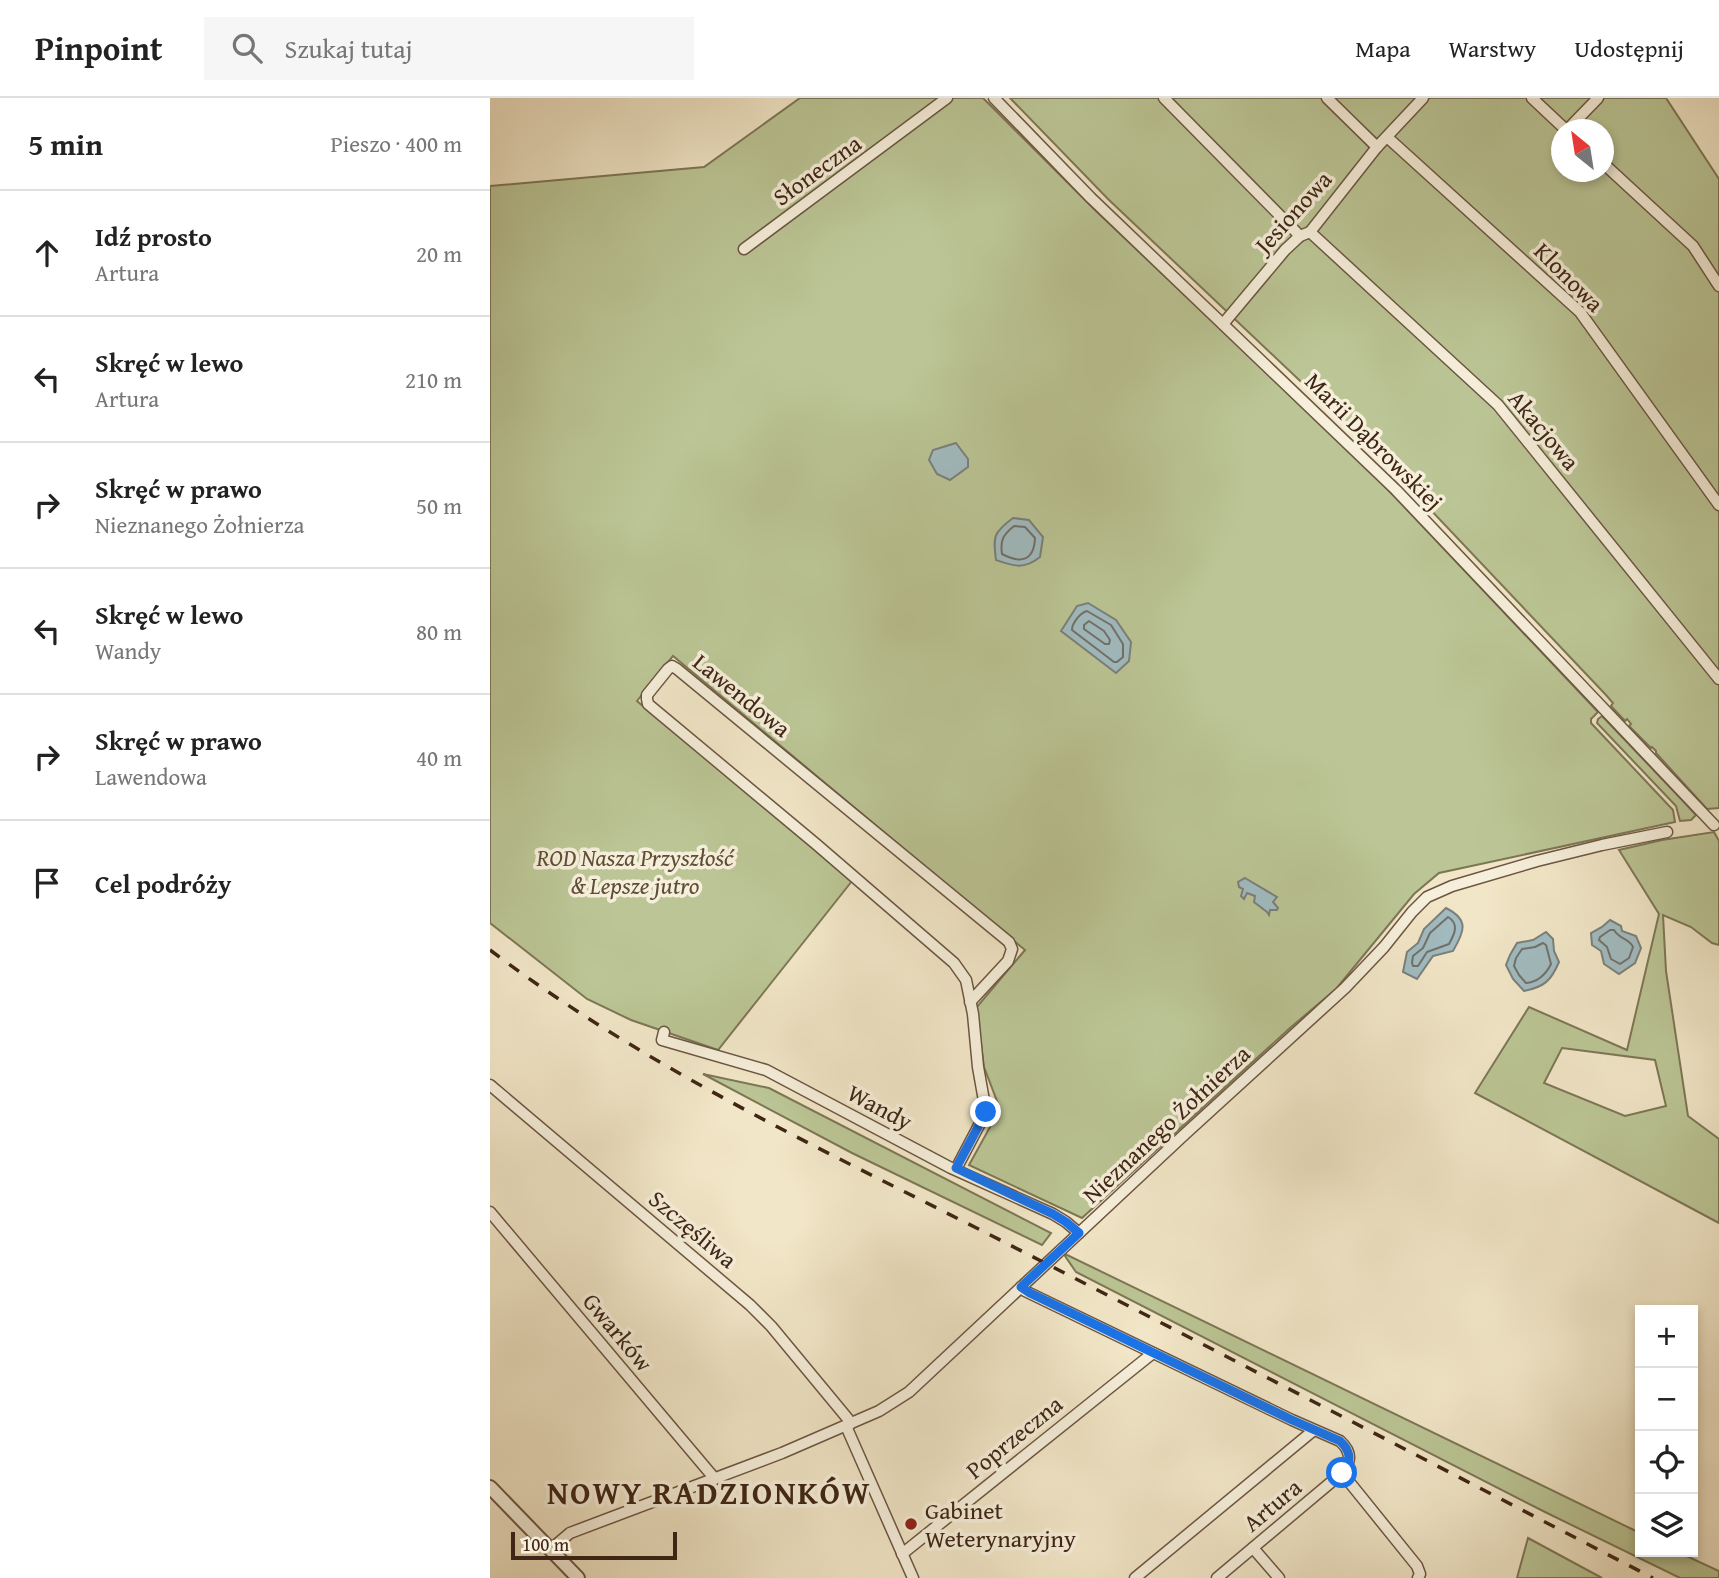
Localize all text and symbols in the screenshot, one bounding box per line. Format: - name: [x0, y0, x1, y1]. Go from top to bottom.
- search box: [204, 17, 694, 80]
- text: Pinpoint: [35, 24, 162, 72]
- icon: search: [228, 29, 266, 67]
- text: Szukaj tutaj: [284, 29, 413, 68]
- text: Mapa: [1355, 31, 1411, 66]
- text: Warstwy: [1449, 31, 1536, 66]
- text: Udostępnij: [1574, 31, 1684, 66]
- north arrow: [1551, 119, 1614, 182]
- text: 5 min: [28, 122, 103, 166]
- street label: Słoneczna: [766, 126, 869, 214]
- text: Pieszo · 400 m: [330, 127, 462, 160]
- street label: Jesionowa: [1244, 162, 1340, 263]
- text: Idź prosto: [95, 217, 212, 256]
- icon: ahead: [28, 234, 66, 272]
- street label: Klonowa: [1526, 234, 1612, 320]
- text: 20 m: [416, 237, 462, 270]
- text: Artura: [95, 256, 159, 289]
- text: Skręć w lewo: [95, 343, 243, 382]
- icon: left: [28, 360, 66, 398]
- text: 210 m: [405, 363, 462, 396]
- street label: Marii Dąbrowskiej: [1297, 364, 1451, 518]
- text: Artura: [95, 382, 159, 415]
- street label: Akacjowa: [1500, 382, 1588, 478]
- text: Skręć w prawo: [95, 469, 262, 508]
- icon: right: [28, 486, 66, 524]
- text: 50 m: [416, 489, 462, 522]
- text: Nieznanego Żołnierza: [95, 508, 304, 541]
- text: Skręć w lewo: [95, 595, 243, 634]
- icon: left: [28, 612, 66, 650]
- text: 80 m: [416, 615, 462, 648]
- text: Wandy: [95, 634, 161, 667]
- street label: Lawendowa: [686, 645, 799, 746]
- text: Skręć w prawo: [95, 721, 262, 760]
- icon: right: [28, 738, 66, 776]
- text: 40 m: [416, 741, 462, 774]
- text: Lawendowa: [95, 760, 207, 793]
- park label: ROD Nasza Przyszłość & Lepsze jutro: [535, 840, 735, 903]
- icon: arrive: [28, 864, 66, 902]
- text: Cel podróży: [95, 864, 231, 903]
- street label: Nieznanego Żołnierza: [1074, 1036, 1258, 1211]
- street label: Wandy: [841, 1075, 919, 1139]
- route end: [970, 1096, 1001, 1127]
- street label: Szczęśliwa: [641, 1182, 745, 1277]
- street label: Gwarków: [575, 1285, 661, 1379]
- map controls: [1635, 1305, 1698, 1557]
- button: +: [1635, 1305, 1698, 1368]
- button: −: [1635, 1368, 1698, 1431]
- street label: Poprzeczna: [958, 1387, 1070, 1487]
- button: locate: [1635, 1431, 1698, 1494]
- route start: [1326, 1457, 1357, 1488]
- district label: NOWY RADZIONKÓW: [547, 1469, 871, 1516]
- street label: Artura: [1235, 1470, 1309, 1540]
- place label: Gabinet Weterynaryjny: [925, 1493, 1076, 1556]
- button: layers: [1635, 1494, 1698, 1557]
- marker: Gabinet Weterynaryjny: [903, 1516, 919, 1532]
- scale bar: [511, 1529, 677, 1561]
- text: 100 m: [522, 1530, 569, 1558]

